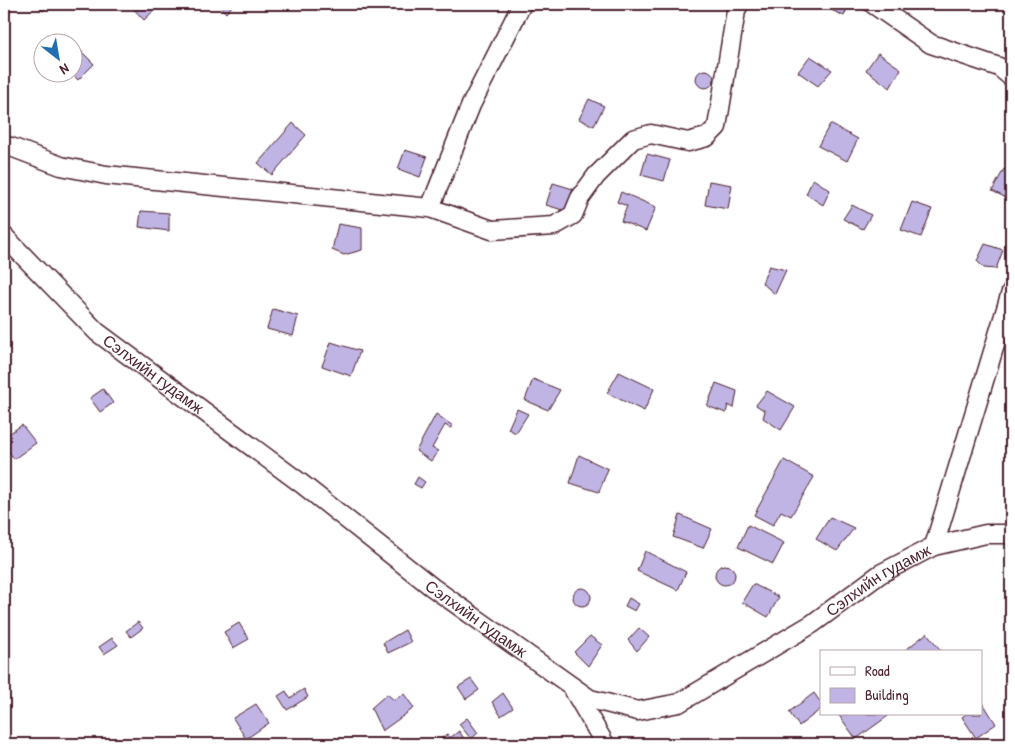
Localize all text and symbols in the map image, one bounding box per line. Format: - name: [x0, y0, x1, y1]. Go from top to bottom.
- north arrow: [32, 32, 82, 82]
- text: N: [56, 60, 73, 80]
- street label: Сэлхийн гудамж: [99, 329, 209, 419]
- street label: Сэлхийн гудамж: [821, 539, 935, 621]
- street label: Сэлхийн гудамж: [421, 575, 532, 662]
- legend: [820, 650, 982, 716]
- text: Road: [865, 660, 890, 681]
- text: Building: [865, 684, 909, 705]

